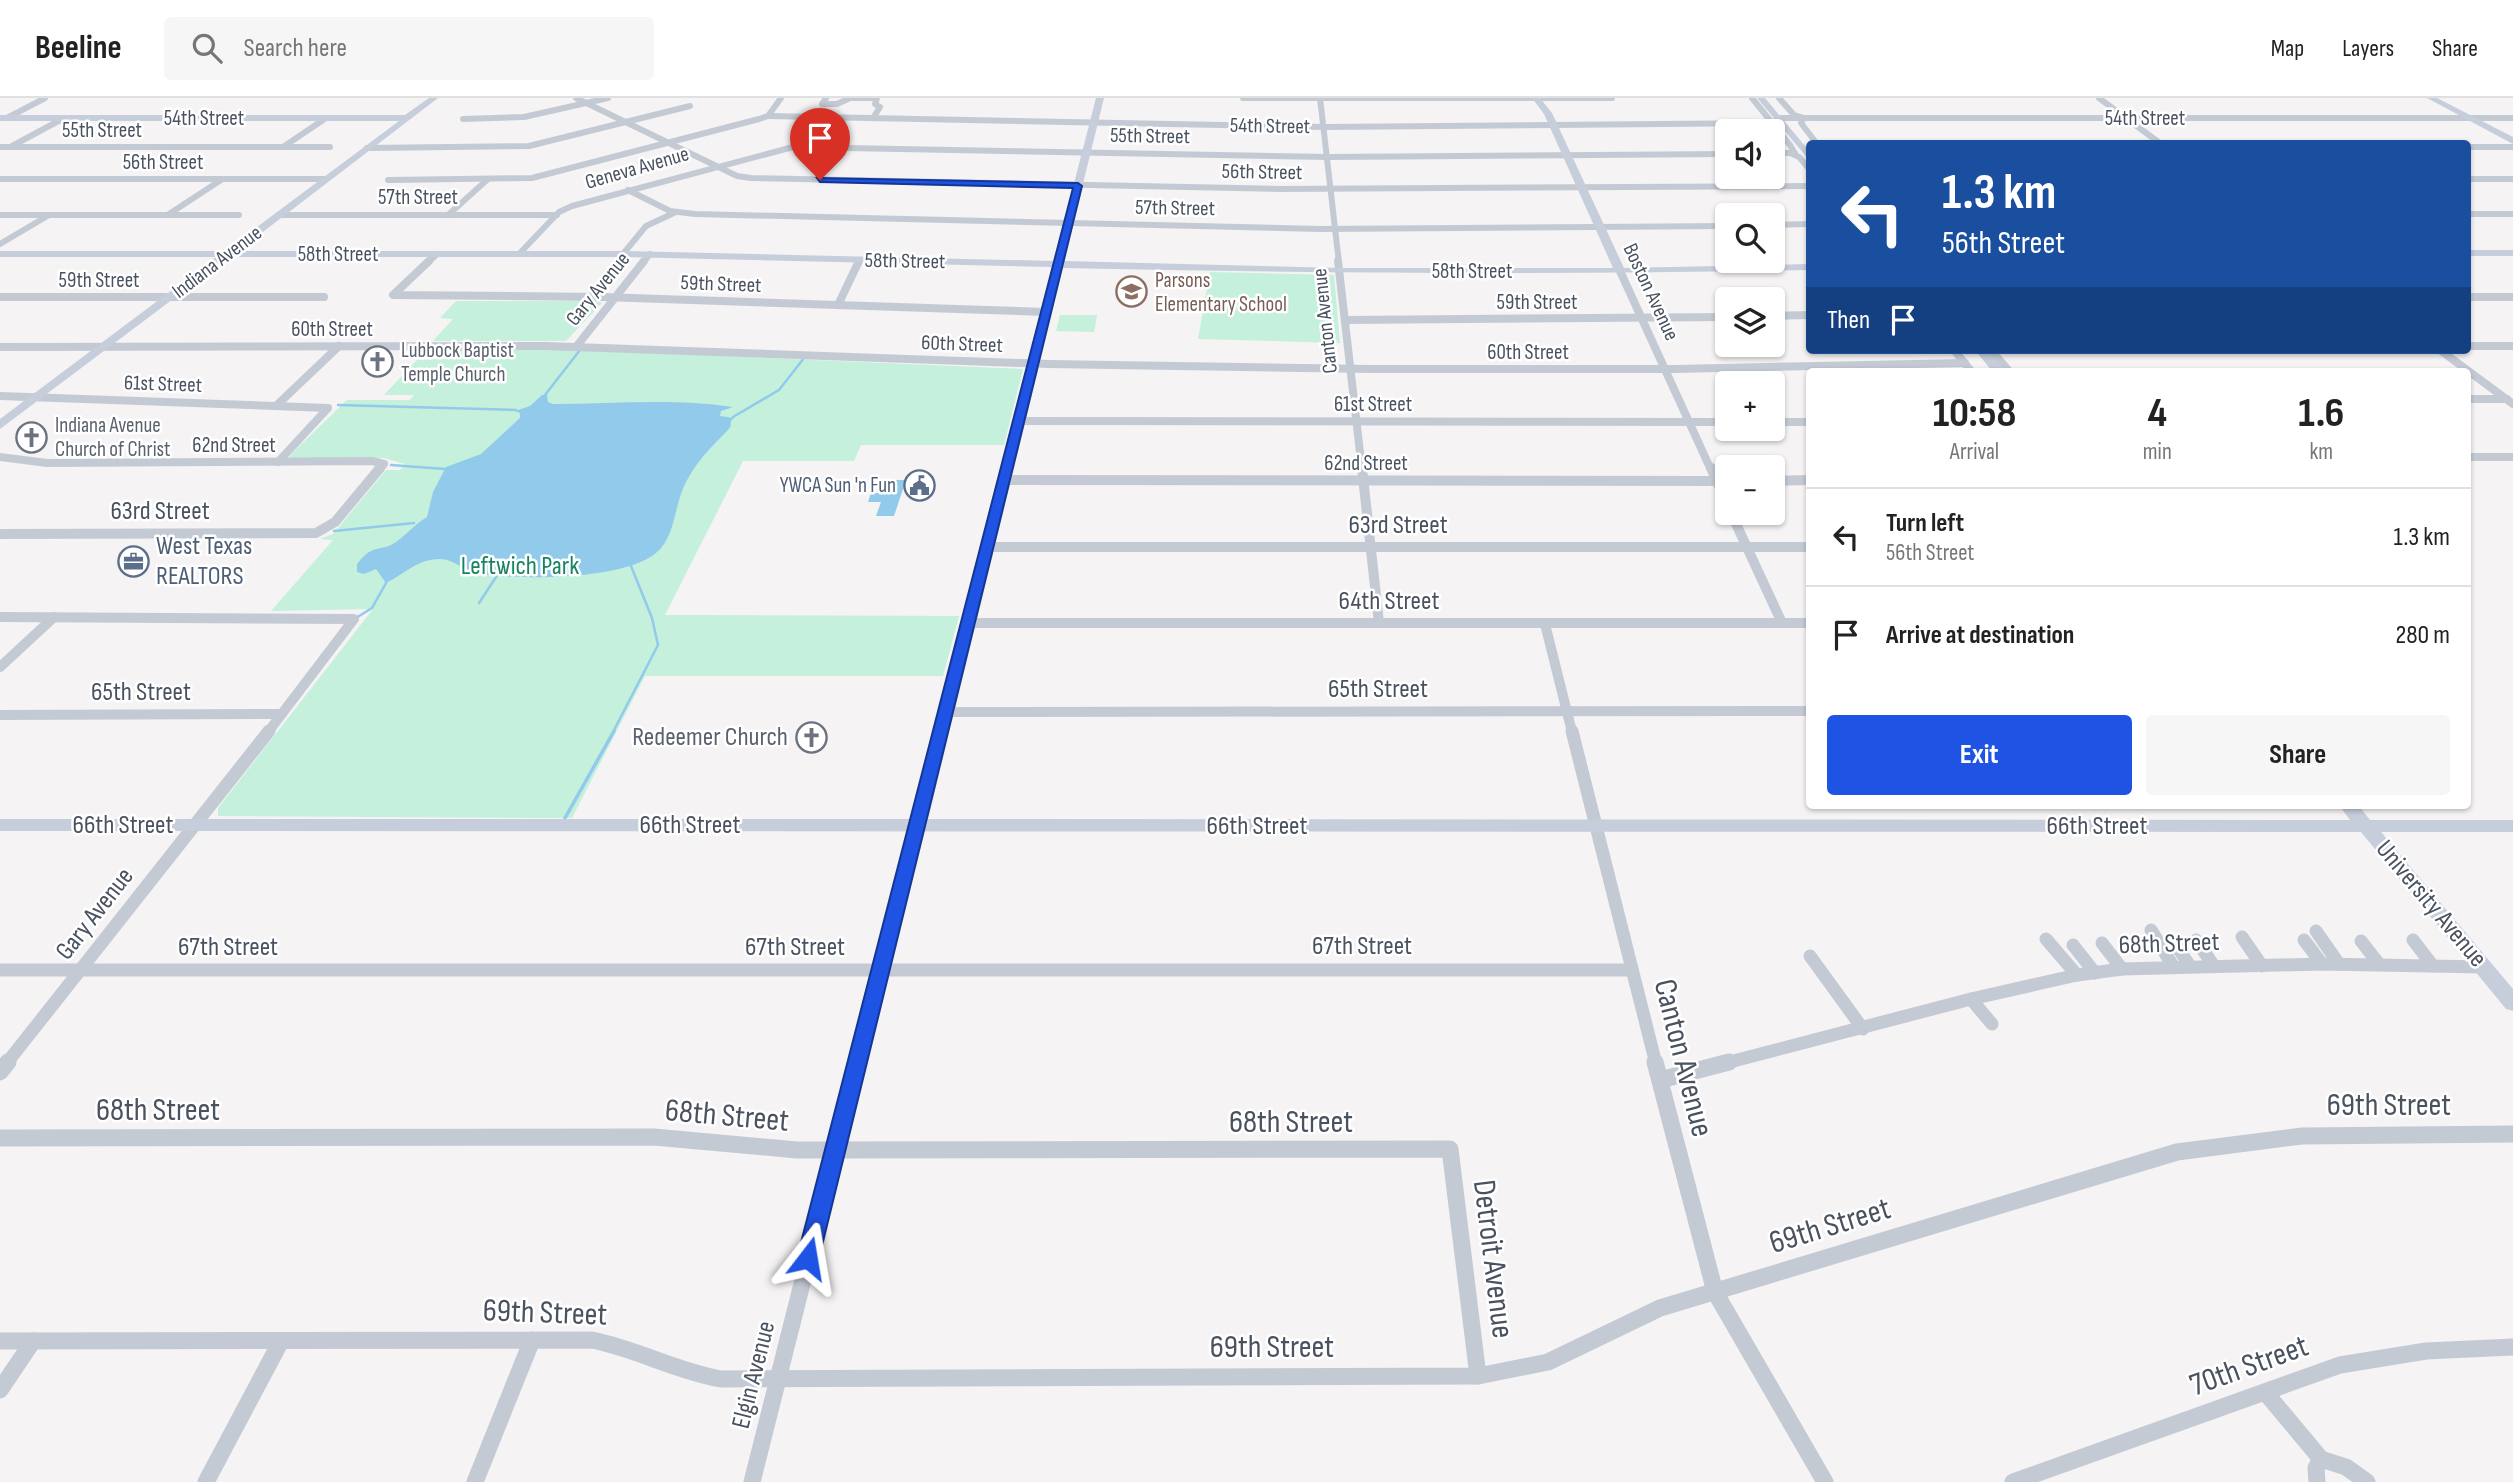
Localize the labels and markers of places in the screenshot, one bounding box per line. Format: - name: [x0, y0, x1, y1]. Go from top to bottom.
- pin: [790, 108, 850, 180]
- place label: Parsons Elementary School: [1155, 268, 1287, 317]
- school or university icon: Parsons Elementary School: [1115, 275, 1149, 309]
- place label: Lubbock Baptist Temple Church: [401, 338, 514, 387]
- church icon: Lubbock Baptist Temple Church: [361, 345, 395, 379]
- place label: Indiana Avenue Church of Christ: [55, 413, 170, 462]
- church icon: Indiana Avenue Church of Christ: [15, 420, 49, 454]
- public building icon: YWCA Sun 'n Fun: [902, 468, 936, 502]
- place label: YWCA Sun 'n Fun: [780, 473, 896, 498]
- place label: West Texas REALTORS: [156, 531, 252, 592]
- office icon: West Texas REALTORS: [116, 544, 150, 578]
- church icon: Redeemer Church: [794, 720, 828, 754]
- place label: Redeemer Church: [632, 722, 788, 753]

